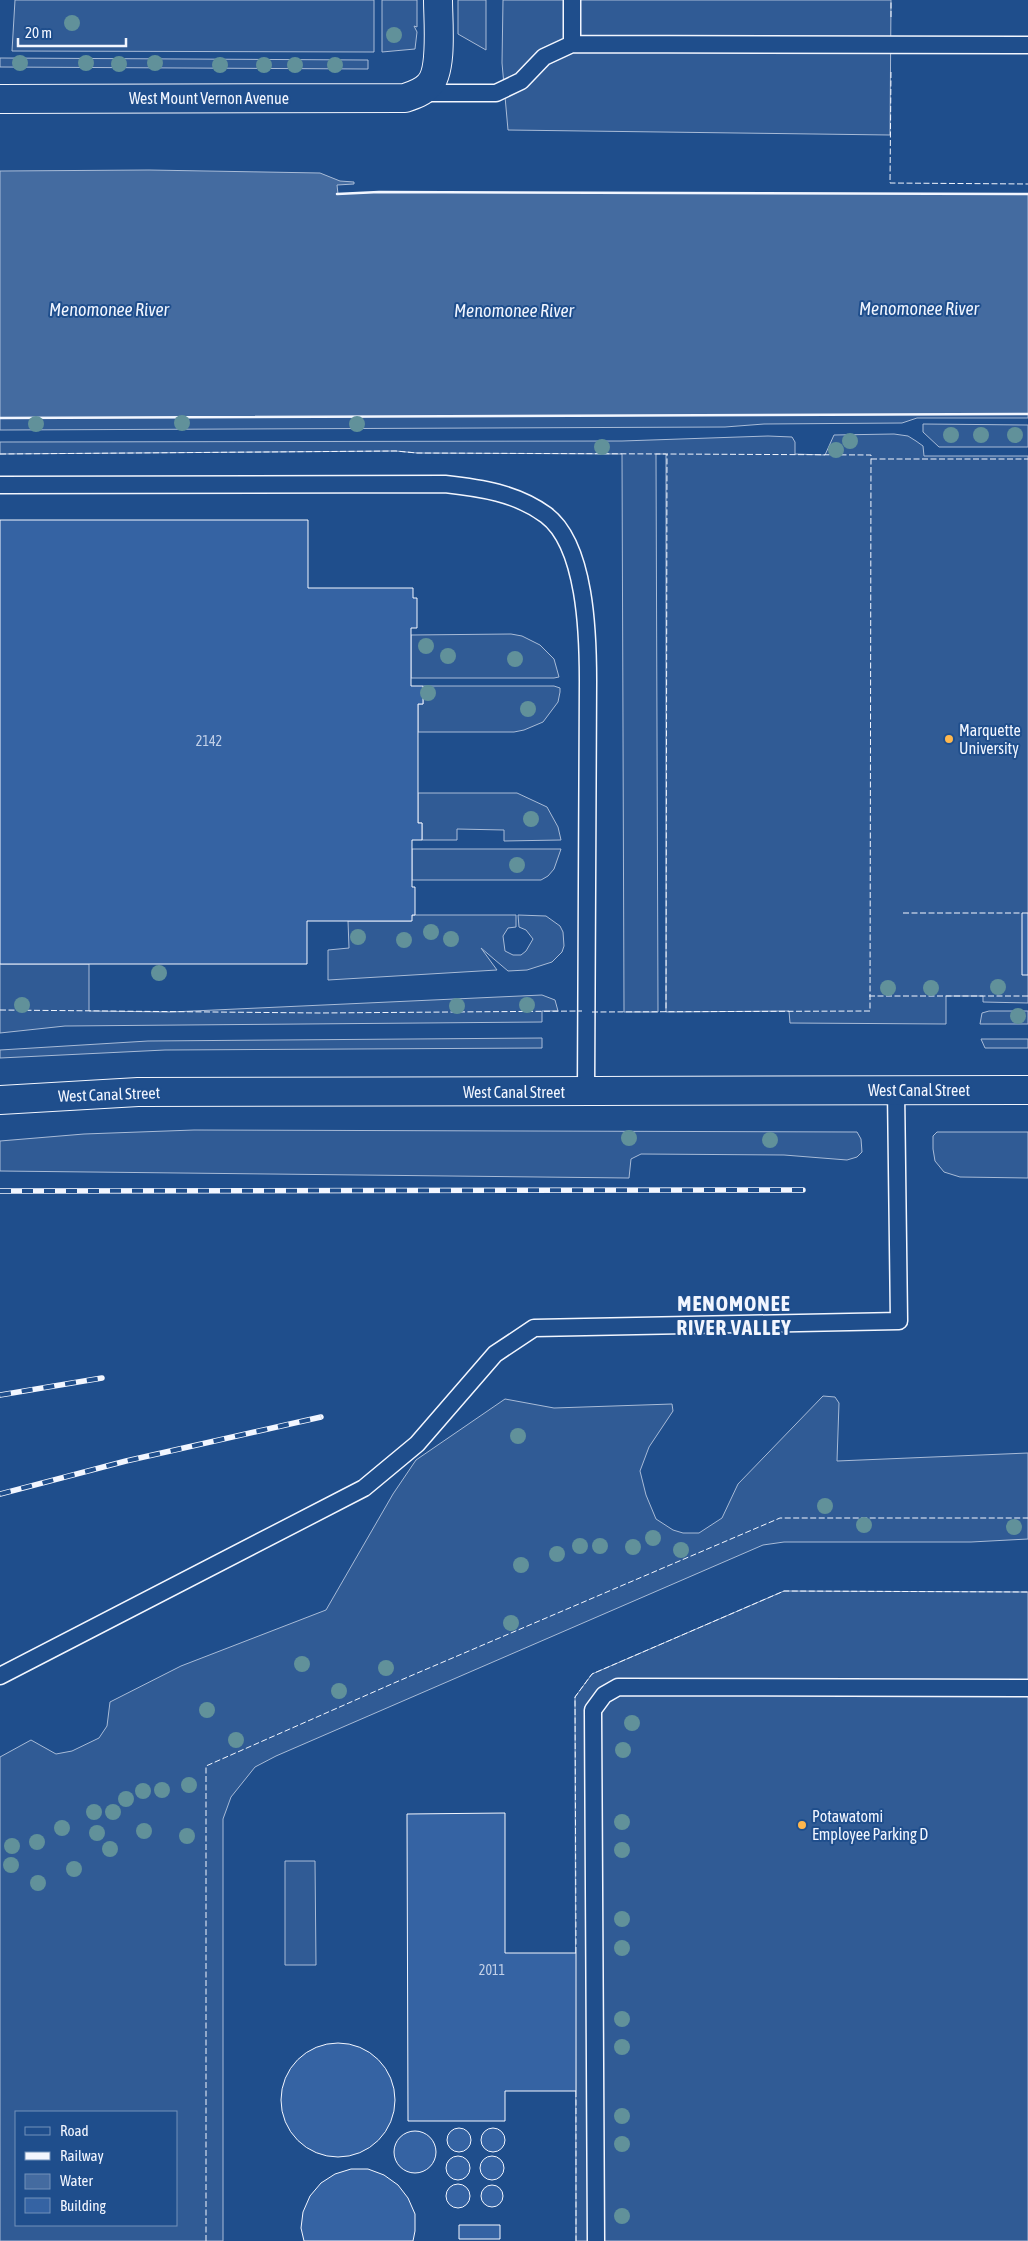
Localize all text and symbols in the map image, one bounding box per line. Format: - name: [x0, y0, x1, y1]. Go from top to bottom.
- scale bar: [18, 15, 125, 47]
- text: 20 m: [25, 24, 52, 41]
- street label: West Mount Vernon Avenue: [129, 89, 289, 107]
- water label: Menomonee River: [859, 298, 980, 319]
- water label: Menomonee River: [49, 299, 170, 320]
- water label: Menomonee River: [454, 300, 575, 321]
- place label: Marquette University: [959, 721, 1021, 758]
- house number: 2142: [196, 733, 222, 749]
- marker: Marquette University: [943, 733, 955, 745]
- street label: West Canal Street: [868, 1081, 970, 1099]
- street label: West Canal Street: [58, 1083, 161, 1105]
- street label: West Canal Street: [463, 1083, 565, 1101]
- district label: MENOMONEE RIVER VALLEY: [676, 1291, 792, 1339]
- place label: Potawatomi Employee Parking D: [812, 1807, 928, 1844]
- marker: Potawatomi Employee Parking D: [796, 1819, 808, 1831]
- house number: 2011: [479, 1962, 505, 1978]
- legend: [15, 2111, 178, 2226]
- text: Road: [60, 2122, 89, 2139]
- text: Railway: [60, 2147, 104, 2164]
- text: Water: [60, 2172, 93, 2189]
- text: Building: [60, 2197, 106, 2214]

